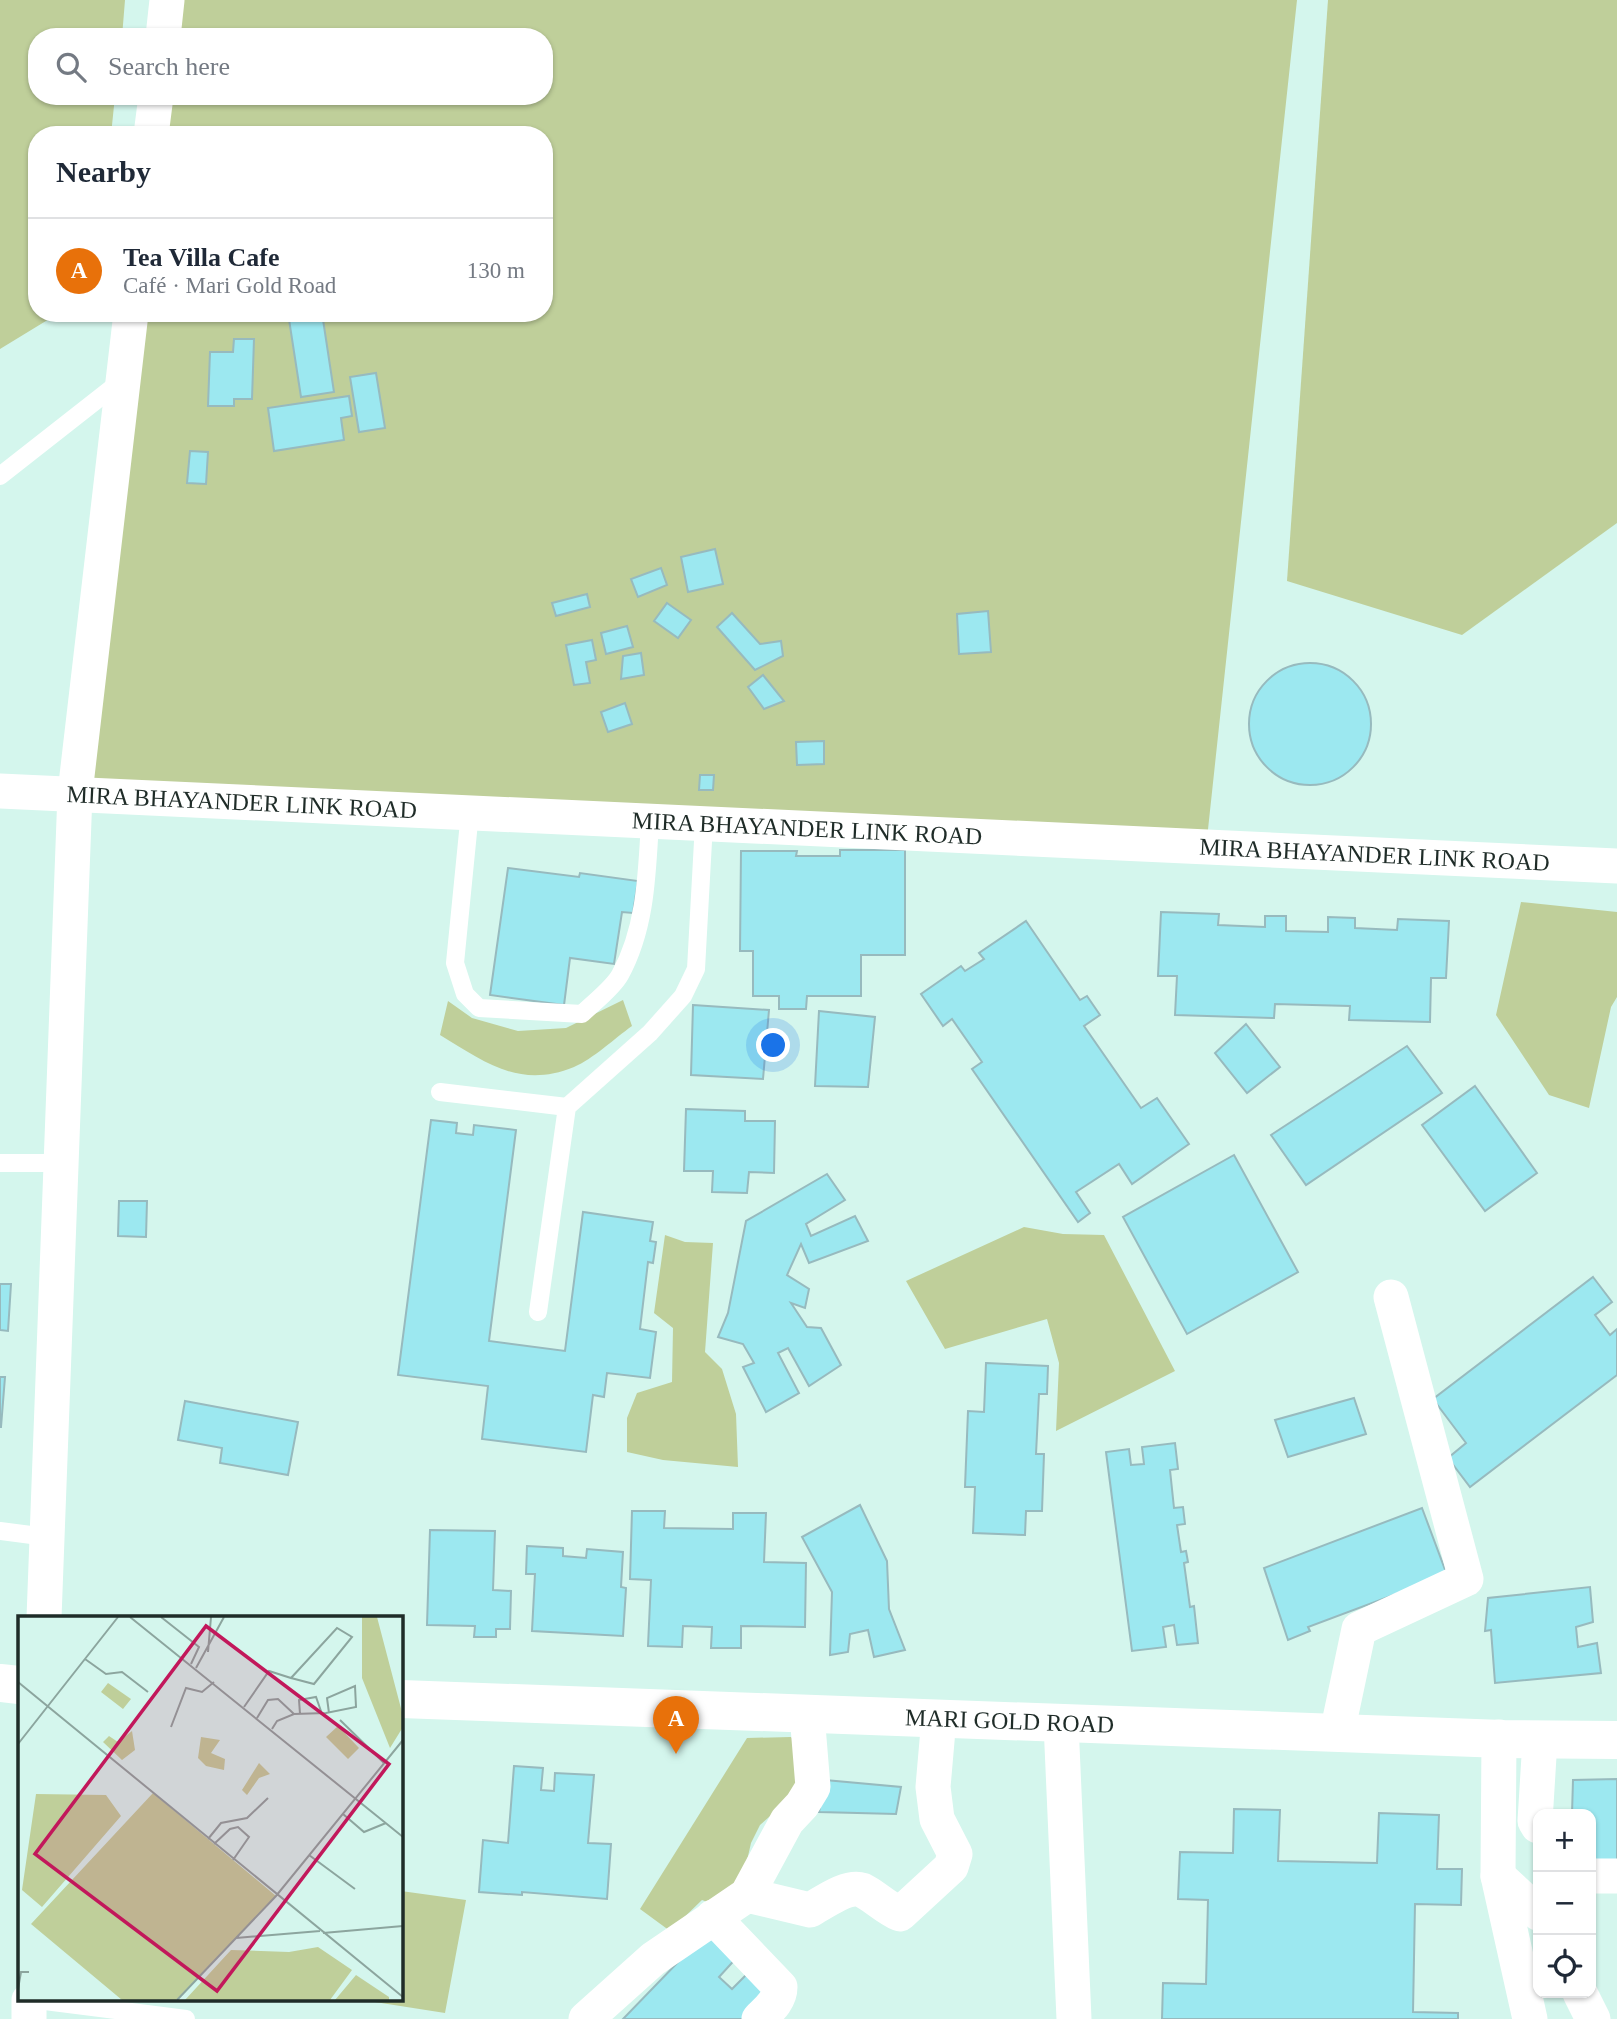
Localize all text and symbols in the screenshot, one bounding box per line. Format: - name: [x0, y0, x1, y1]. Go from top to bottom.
- search box: [28, 28, 553, 105]
- icon: search: [52, 48, 90, 86]
- text: Search here: [108, 52, 230, 81]
- text: Nearby: [56, 155, 151, 188]
- text: Tea Villa Cafe: [123, 243, 279, 272]
- text: A: [71, 258, 87, 283]
- text: 130 m: [467, 258, 525, 283]
- text: Café · Mari Gold Road: [123, 273, 336, 298]
- street label: MIRA BHAYANDER LINK ROAD: [66, 781, 417, 823]
- street label: MIRA BHAYANDER LINK ROAD: [631, 807, 983, 850]
- street label: MIRA BHAYANDER LINK ROAD: [1199, 834, 1550, 876]
- your location: [756, 1028, 790, 1062]
- inset map: [18, 1616, 402, 2002]
- pin: A: [653, 1696, 699, 1754]
- street label: MARI GOLD ROAD: [904, 1704, 1115, 1738]
- map controls: [1533, 1809, 1596, 1998]
- button: +: [1533, 1809, 1596, 1872]
- button: −: [1533, 1872, 1596, 1935]
- button: locate: [1533, 1935, 1596, 1998]

